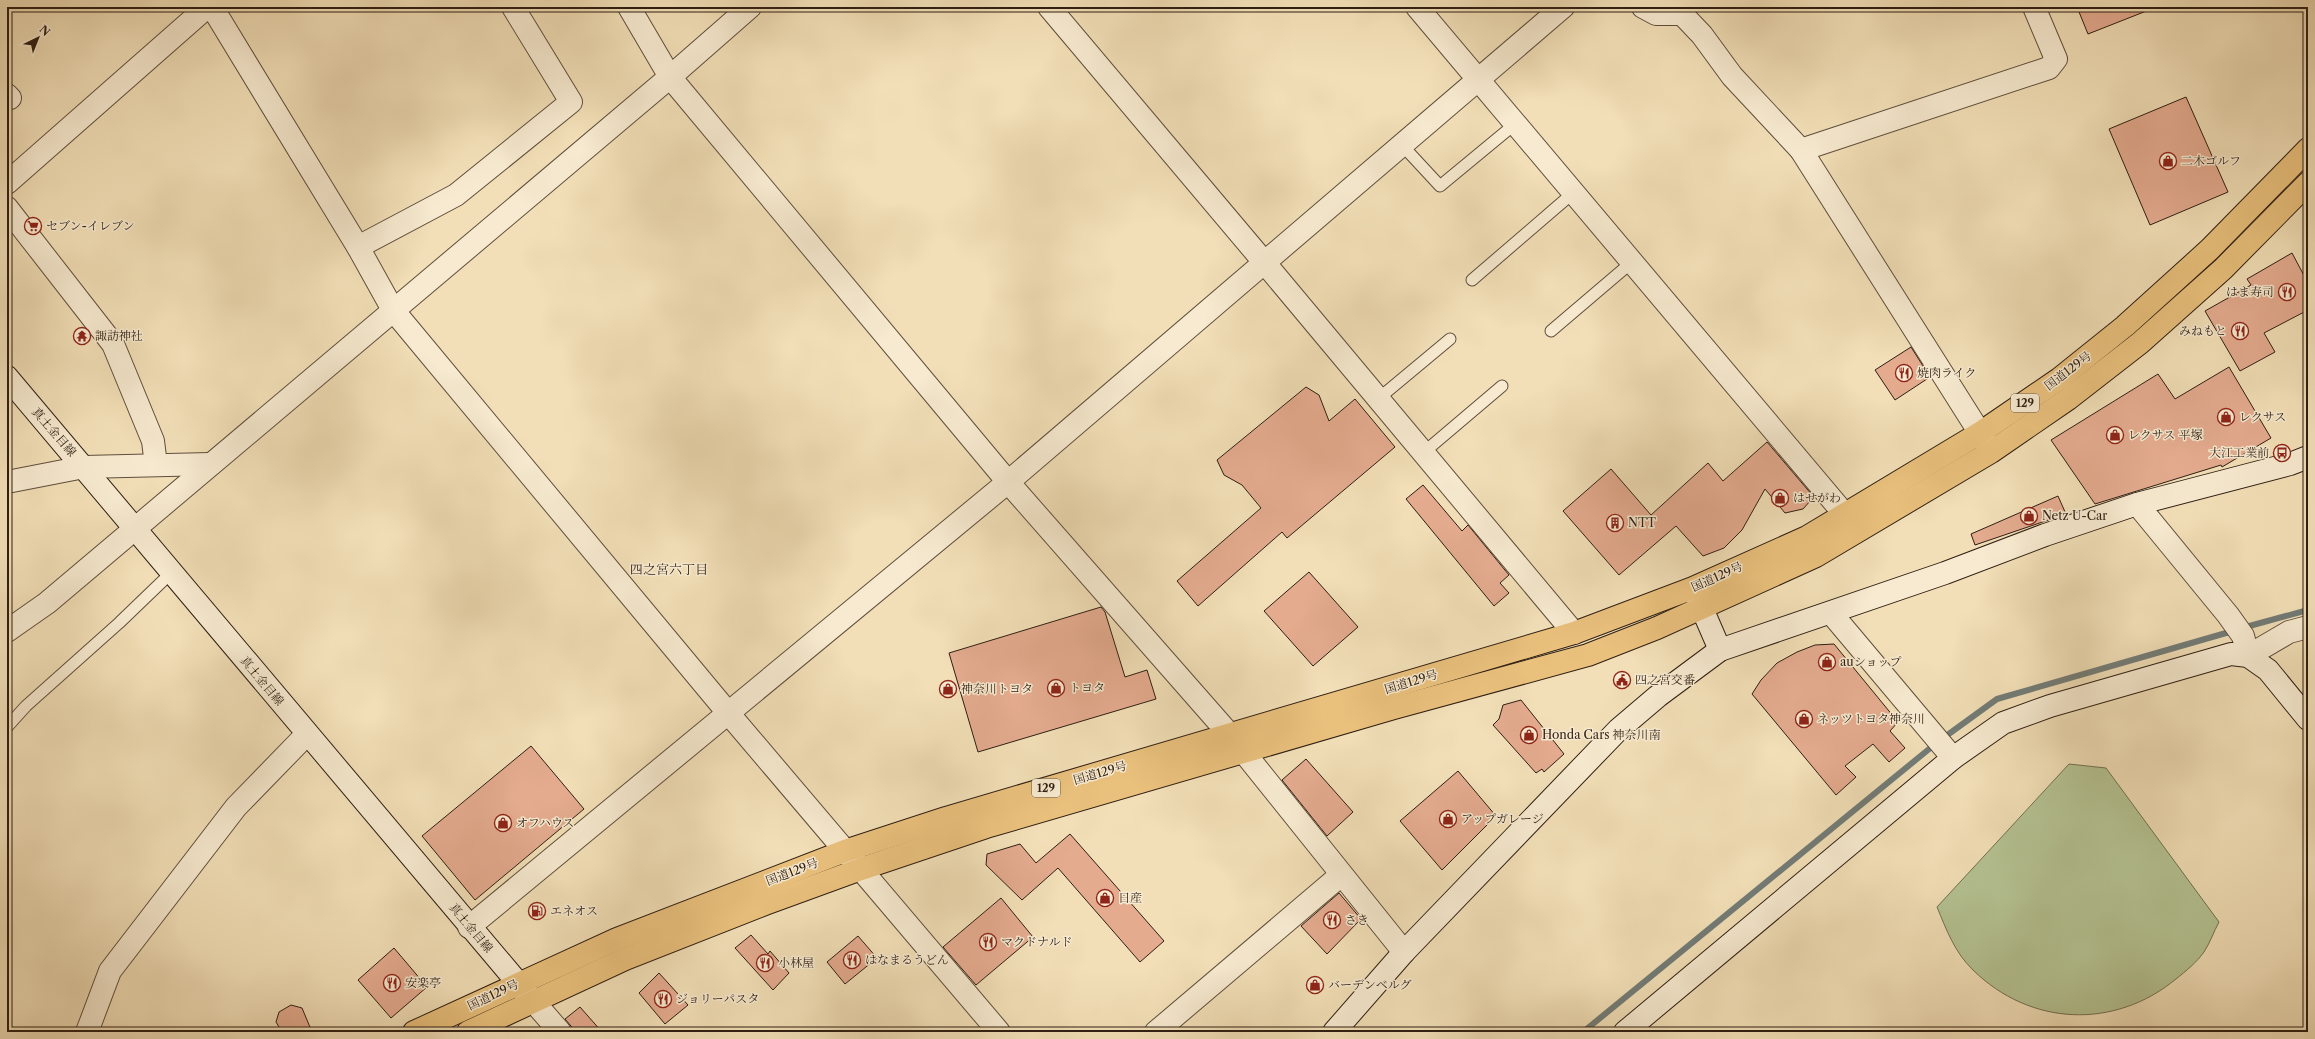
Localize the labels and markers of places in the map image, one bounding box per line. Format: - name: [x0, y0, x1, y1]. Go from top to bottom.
- shop icon: 二木ゴルフ: [2158, 151, 2178, 171]
- place label: 二木ゴルフ: [2181, 153, 2241, 168]
- supermarket icon: セブン-イレブン: [23, 216, 43, 236]
- place label: セブン-イレブン: [46, 218, 135, 233]
- restaurant icon: はま寿司: [2277, 282, 2297, 302]
- place label: はま寿司: [2226, 284, 2274, 299]
- restaurant icon: みねもと: [2230, 321, 2250, 341]
- place label: みねもと: [2179, 323, 2227, 338]
- temple icon: 諏訪神社: [72, 326, 92, 346]
- place label: 諏訪神社: [95, 328, 143, 343]
- restaurant icon: 焼肉ライク: [1894, 363, 1914, 383]
- place label: 焼肉ライク: [1917, 365, 1976, 380]
- shop icon: レクサス: [2216, 407, 2236, 427]
- place label: レクサス: [2239, 409, 2286, 424]
- shop icon: レクサス 平塚: [2105, 425, 2125, 445]
- place label: レクサス 平塚: [2128, 427, 2202, 442]
- bus stop icon: 大江工業前: [2272, 443, 2292, 463]
- place label: 大江工業前: [2209, 445, 2269, 460]
- shop icon: はせがわ: [1770, 488, 1790, 508]
- place label: はせがわ: [1793, 490, 1841, 505]
- shop icon: Netz U-Car: [2019, 506, 2039, 526]
- place label: Netz U-Car: [2042, 508, 2107, 523]
- building icon: NTT: [1605, 513, 1625, 533]
- place label: NTT: [1628, 515, 1656, 530]
- shop icon: auショップ: [1817, 652, 1837, 672]
- place label: auショップ: [1840, 654, 1901, 669]
- public building icon: 四之宮交番: [1612, 670, 1632, 690]
- place label: 四之宮交番: [1635, 672, 1695, 687]
- shop icon: トヨタ: [1046, 678, 1066, 698]
- shop icon: 神奈川トヨタ: [938, 679, 958, 699]
- place label: トヨタ: [1069, 680, 1105, 695]
- place label: 神奈川トヨタ: [961, 681, 1033, 696]
- shop icon: ネッツトヨタ神奈川: [1794, 709, 1814, 729]
- place label: ネッツトヨタ神奈川: [1817, 711, 1925, 726]
- shop icon: Honda Cars 神奈川南: [1519, 725, 1539, 745]
- place label: Honda Cars 神奈川南: [1542, 727, 1661, 742]
- shop icon: アップガレージ: [1438, 809, 1458, 829]
- place label: アップガレージ: [1461, 811, 1544, 826]
- shop icon: オフハウス: [493, 813, 513, 833]
- place label: オフハウス: [516, 815, 574, 830]
- shop icon: 日産: [1095, 888, 1115, 908]
- place label: 日産: [1118, 890, 1142, 905]
- fuel station icon: エネオス: [527, 901, 547, 921]
- place label: エネオス: [550, 903, 598, 918]
- restaurant icon: さき: [1322, 910, 1342, 930]
- place label: さき: [1345, 912, 1369, 927]
- restaurant icon: マクドナルド: [978, 932, 998, 952]
- place label: マクドナルド: [1001, 934, 1072, 949]
- restaurant icon: はなまるうどん: [842, 950, 862, 970]
- place label: はなまるうどん: [865, 952, 949, 967]
- restaurant icon: 小林屋: [755, 953, 775, 973]
- place label: 小林屋: [778, 955, 814, 970]
- restaurant icon: 安楽亭: [382, 973, 402, 993]
- place label: 安楽亭: [405, 975, 441, 990]
- shop icon: バーデンベルグ: [1305, 975, 1325, 995]
- place label: バーデンベルグ: [1328, 977, 1412, 992]
- restaurant icon: ジョリーパスタ: [653, 989, 673, 1009]
- place label: ジョリーパスタ: [676, 991, 759, 1006]

